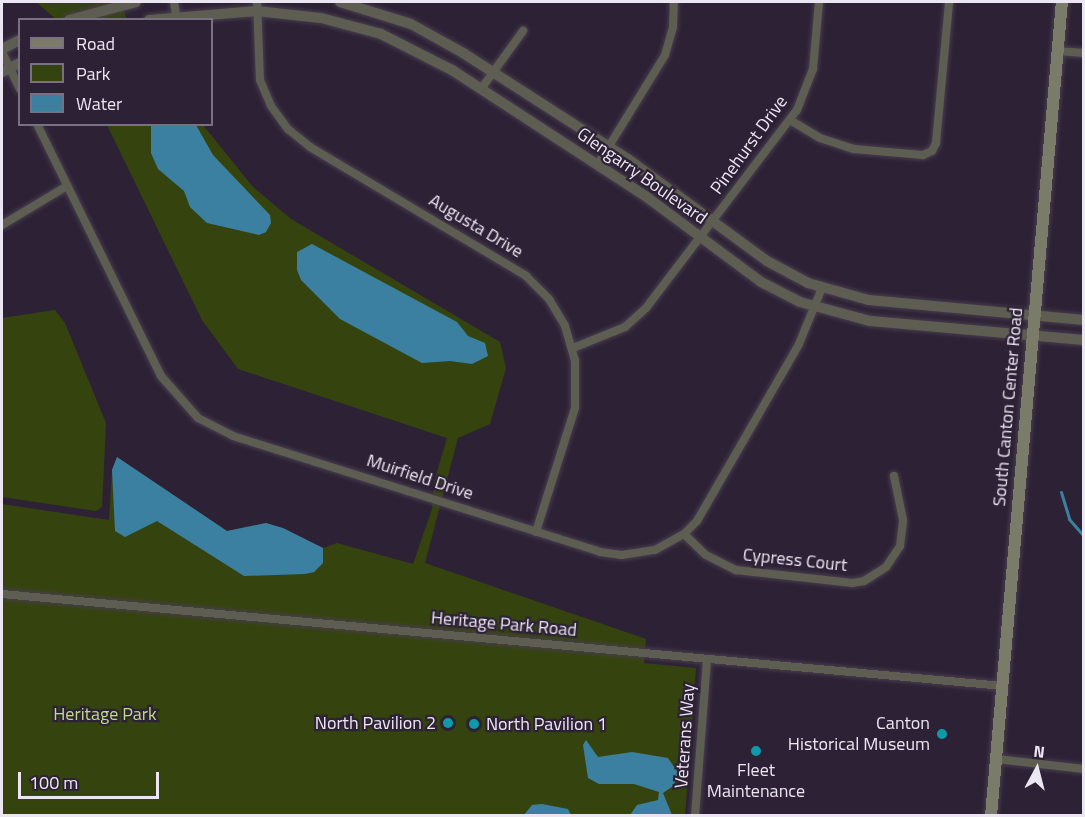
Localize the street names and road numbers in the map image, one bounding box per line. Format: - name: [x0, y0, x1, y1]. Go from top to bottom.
- street label: Pinehurst Drive: [706, 91, 792, 199]
- street label: Glengarry Boulevard: [573, 123, 711, 229]
- street label: Augusta Drive: [425, 189, 527, 263]
- street label: South Canton Center Road: [989, 307, 1027, 507]
- street label: Muirfield Drive: [364, 450, 476, 504]
- street label: Cypress Court: [742, 544, 848, 576]
- street label: Heritage Park Road: [430, 607, 578, 641]
- street label: Veterans Way: [671, 683, 699, 789]

